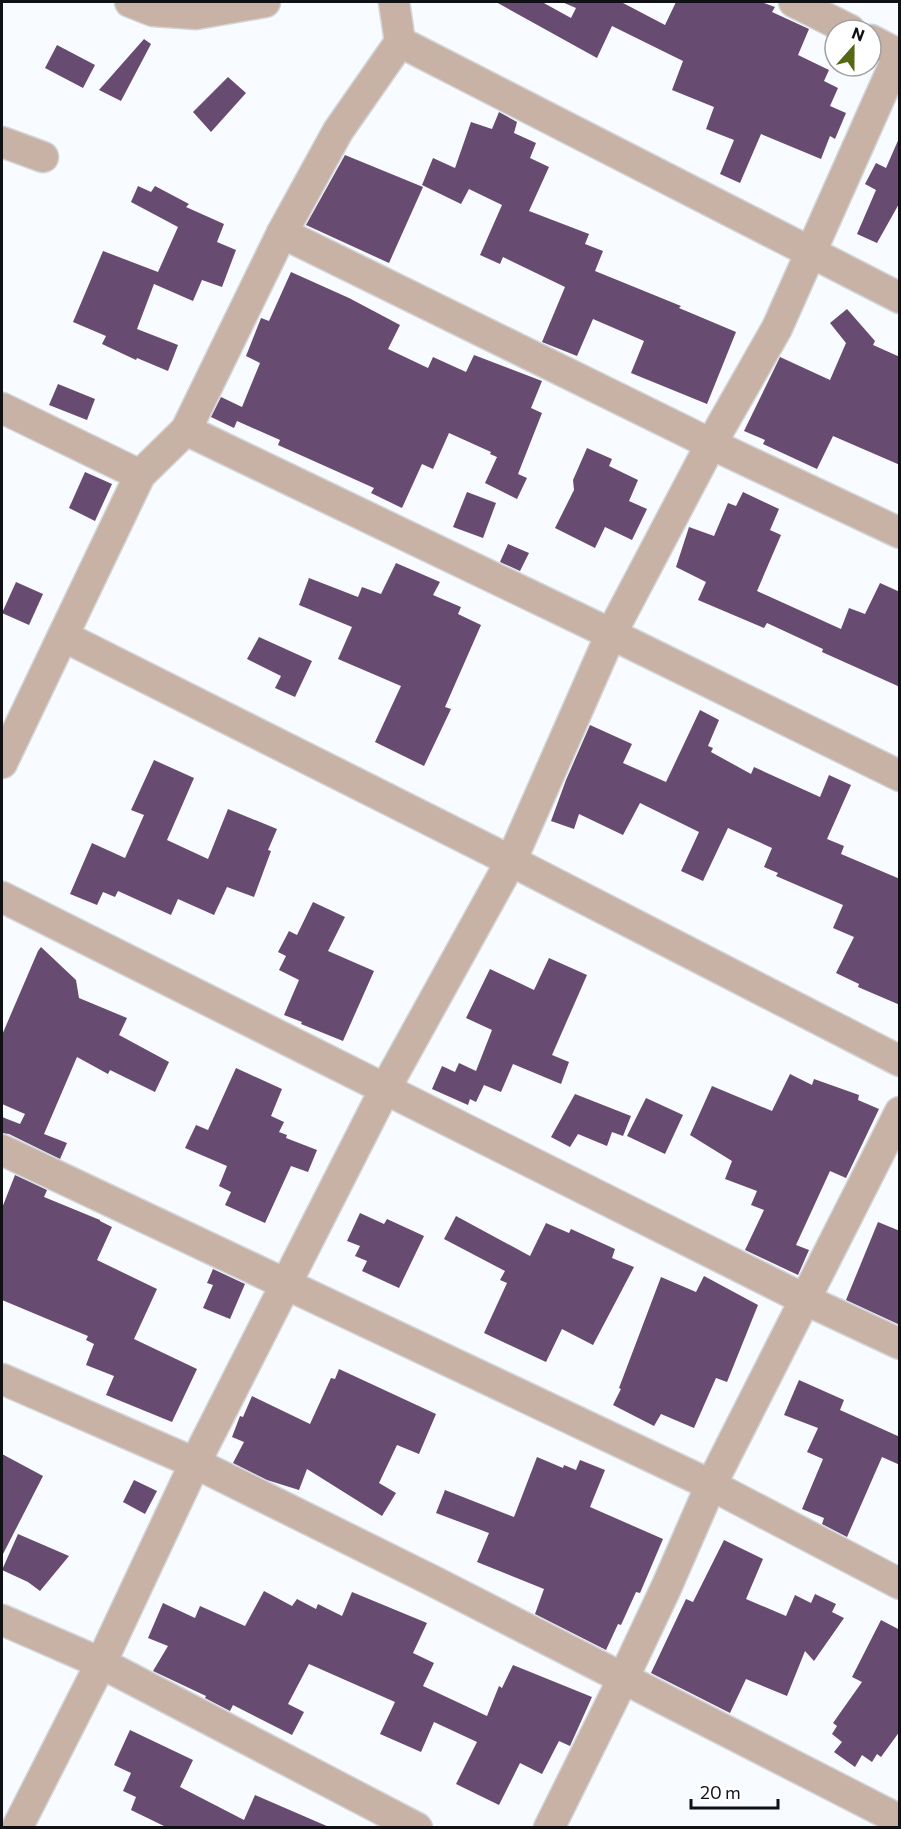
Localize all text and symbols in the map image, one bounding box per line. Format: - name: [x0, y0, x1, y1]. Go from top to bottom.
- north arrow: [823, 18, 883, 78]
- text: N: [850, 23, 868, 45]
- scale bar: [691, 1772, 778, 1810]
- text: 20 m: [700, 1781, 741, 1803]

